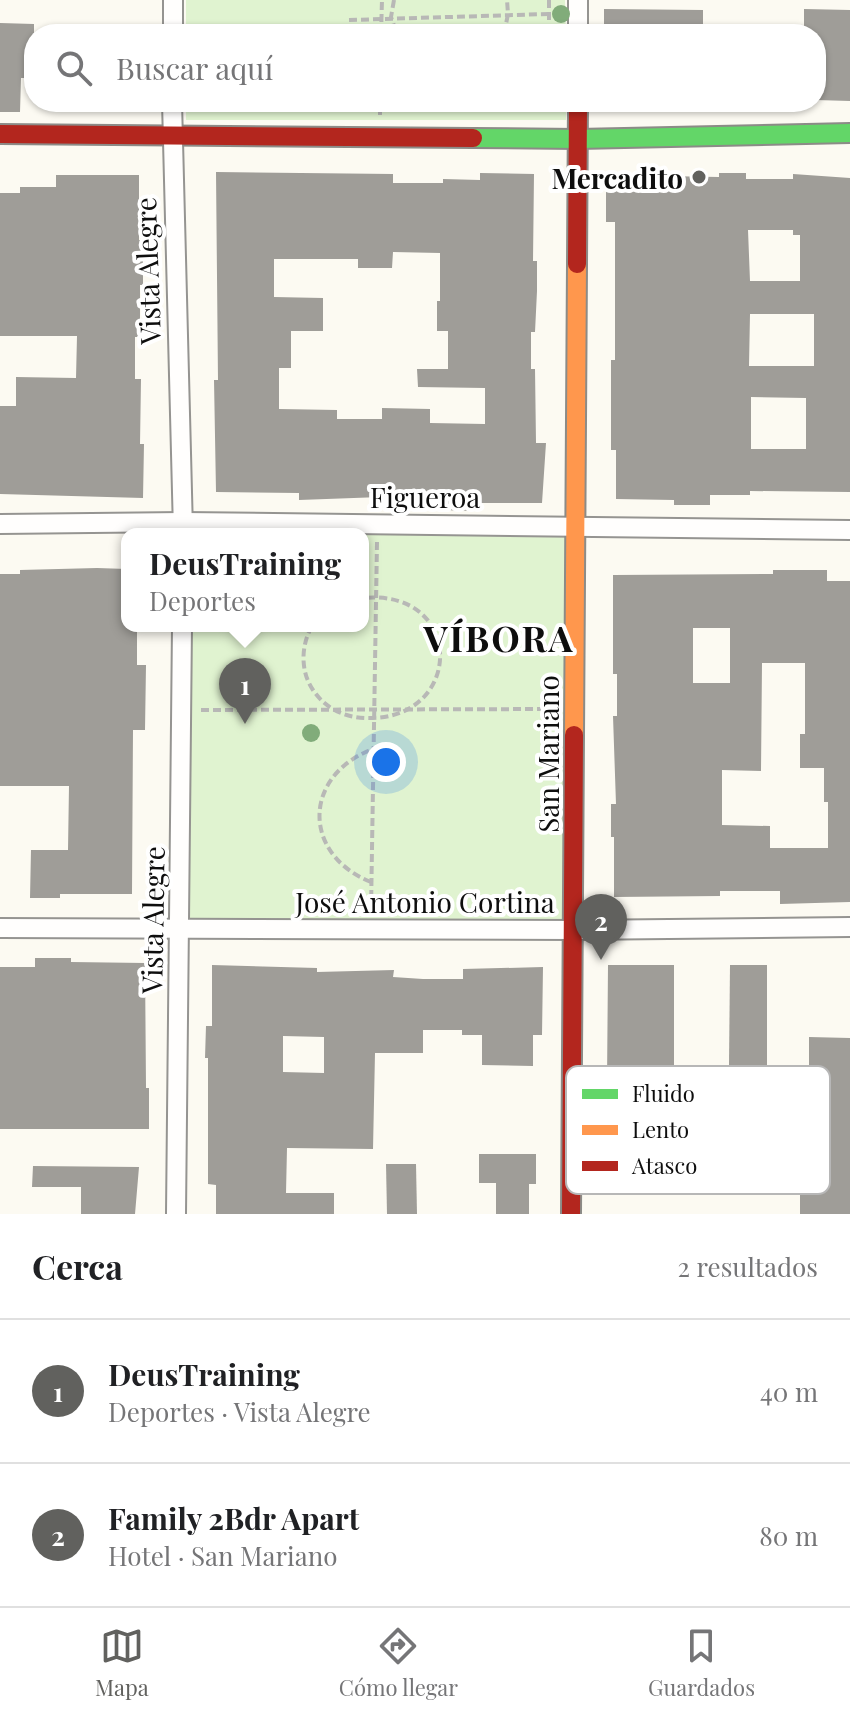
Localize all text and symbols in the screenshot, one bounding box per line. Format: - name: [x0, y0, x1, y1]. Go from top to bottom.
- search box: [24, 24, 826, 112]
- icon: search: [52, 46, 96, 90]
- text: Buscar aquí: [116, 48, 273, 88]
- place label: Mercadito: [551, 159, 683, 196]
- marker: Mercadito: [690, 168, 708, 186]
- street label: Vista Alegre: [126, 197, 168, 346]
- street label: Figueroa: [370, 478, 480, 515]
- popup: [121, 528, 369, 632]
- text: DeusTraining: [149, 543, 341, 583]
- text: Deportes: [149, 583, 256, 618]
- district label: VÍBORA: [423, 613, 574, 661]
- pin: 1: [219, 658, 271, 724]
- street label: San Mariano: [529, 675, 566, 833]
- your location: [366, 742, 406, 782]
- street label: Vista Alegre: [132, 846, 172, 995]
- street label: José Antonio Cortina: [294, 883, 555, 920]
- pin: 2: [575, 894, 627, 960]
- legend: [566, 1066, 830, 1194]
- text: Fluido: [632, 1078, 695, 1108]
- text: Lento: [632, 1114, 689, 1144]
- text: Atasco: [631, 1150, 697, 1180]
- text: Cerca: [32, 1243, 123, 1289]
- text: 2 resultados: [678, 1249, 818, 1284]
- text: DeusTraining: [108, 1354, 300, 1394]
- text: 1: [53, 1374, 63, 1409]
- text: 40 m: [760, 1374, 818, 1409]
- text: Deportes · Vista Alegre: [108, 1394, 371, 1429]
- text: Family 2Bdr Apart: [108, 1498, 359, 1538]
- text: 2: [51, 1518, 65, 1553]
- text: 80 m: [759, 1518, 818, 1553]
- text: Hotel · San Mariano: [108, 1538, 337, 1573]
- tab: Mapa: [95, 1624, 149, 1702]
- tab: Cómo llegar: [339, 1624, 458, 1702]
- tab: Guardados: [648, 1624, 755, 1702]

